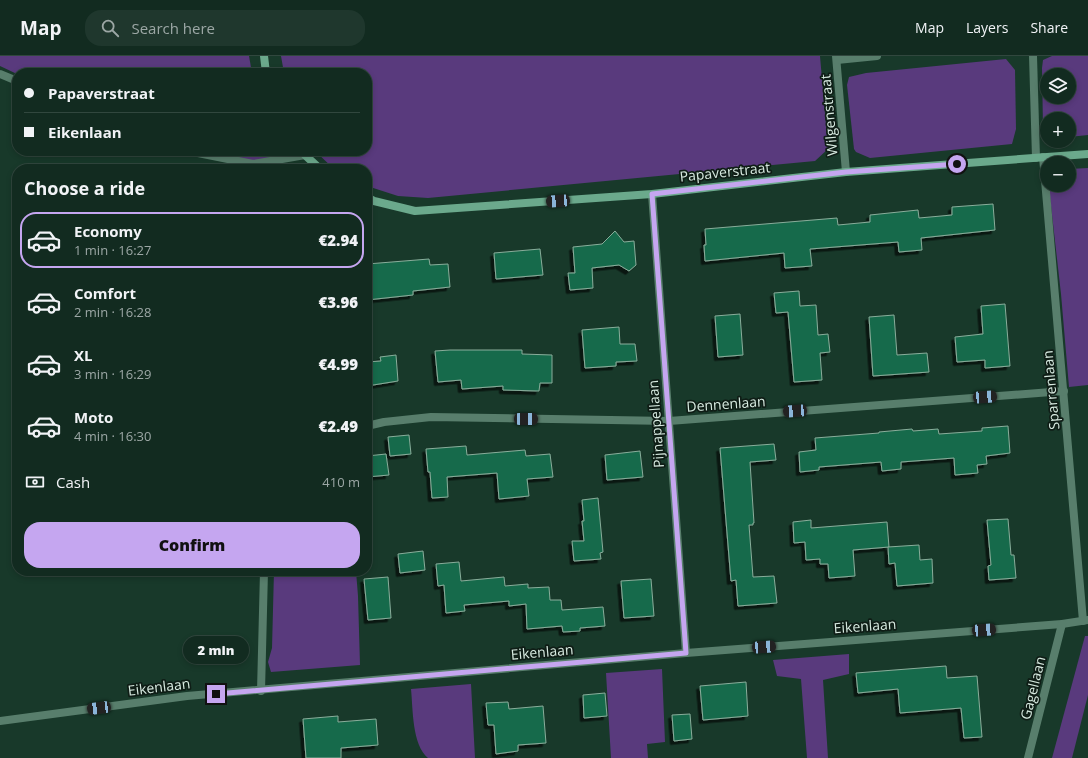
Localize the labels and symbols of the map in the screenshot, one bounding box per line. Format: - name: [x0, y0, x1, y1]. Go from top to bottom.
- street label: Wilgenstraat: [815, 73, 842, 157]
- route start: [948, 155, 966, 173]
- street label: Papaverstraat: [679, 157, 771, 186]
- car: [546, 194, 570, 208]
- street label: Sparrenlaan: [1038, 350, 1063, 431]
- street label: Pijnappellaan: [643, 379, 668, 469]
- car: [973, 390, 997, 404]
- street label: Dennenlaan: [686, 391, 766, 416]
- car: [783, 404, 807, 418]
- car: [514, 413, 538, 425]
- street label: Eikenlaan: [833, 614, 897, 637]
- car: [972, 623, 996, 637]
- callout: 2 min: [183, 636, 249, 664]
- street label: Eikenlaan: [510, 639, 574, 664]
- car: [752, 640, 776, 654]
- street label: Gagellaan: [1015, 654, 1050, 722]
- street label: Eikenlaan: [127, 673, 191, 700]
- route end: [207, 685, 225, 703]
- car: [86, 701, 112, 715]

